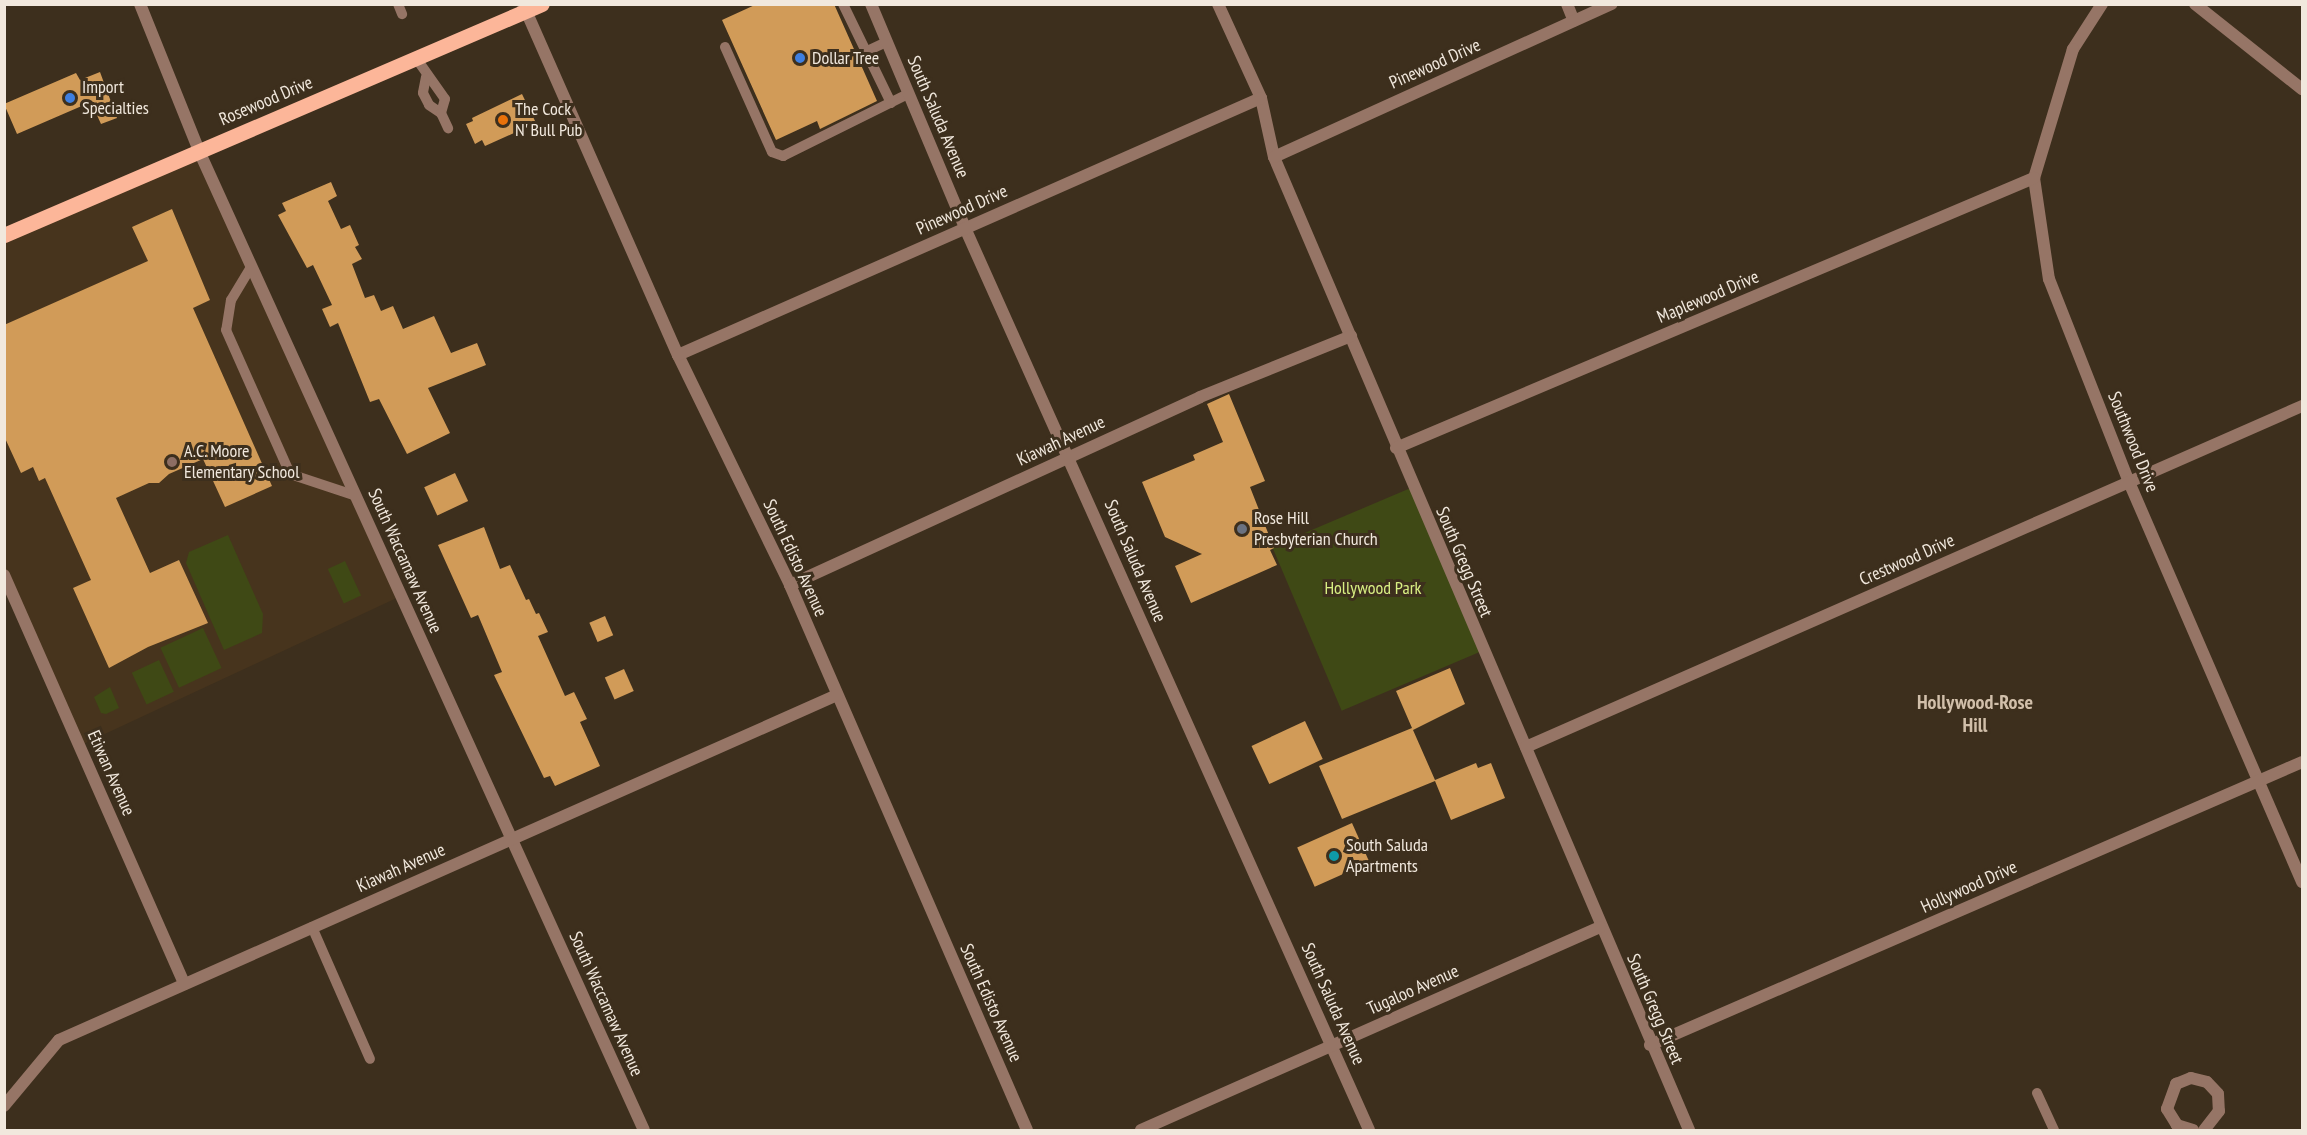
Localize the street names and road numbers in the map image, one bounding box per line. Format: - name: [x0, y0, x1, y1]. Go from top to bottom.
- street label: Pinewood Drive: [1386, 34, 1484, 94]
- street label: South Saluda Avenue: [902, 52, 974, 182]
- street label: Rosewood Drive: [216, 72, 316, 130]
- street label: Pinewood Drive: [913, 180, 1011, 240]
- street label: Maplewood Drive: [1654, 266, 1762, 328]
- street label: Southwood Drive: [2103, 389, 2163, 495]
- street label: Kiawah Avenue: [1013, 411, 1109, 471]
- street label: South Waccamaw Avenue: [363, 485, 447, 637]
- street label: South Edisto Avenue: [758, 496, 832, 620]
- street label: South Saluda Avenue: [1099, 496, 1171, 626]
- street label: South Gregg Street: [1431, 504, 1497, 620]
- street label: Crestwood Drive: [1856, 529, 1958, 591]
- street label: Etiwan Avenue: [82, 727, 140, 819]
- street label: Kiawah Avenue: [353, 839, 449, 897]
- street label: Hollywood Drive: [1918, 856, 2020, 918]
- street label: South Waccamaw Avenue: [564, 928, 648, 1080]
- street label: South Edisto Avenue: [955, 940, 1027, 1066]
- street label: South Saluda Avenue: [1296, 940, 1370, 1068]
- street label: South Gregg Street: [1622, 951, 1688, 1067]
- street label: Tugaloo Avenue: [1364, 960, 1462, 1020]

